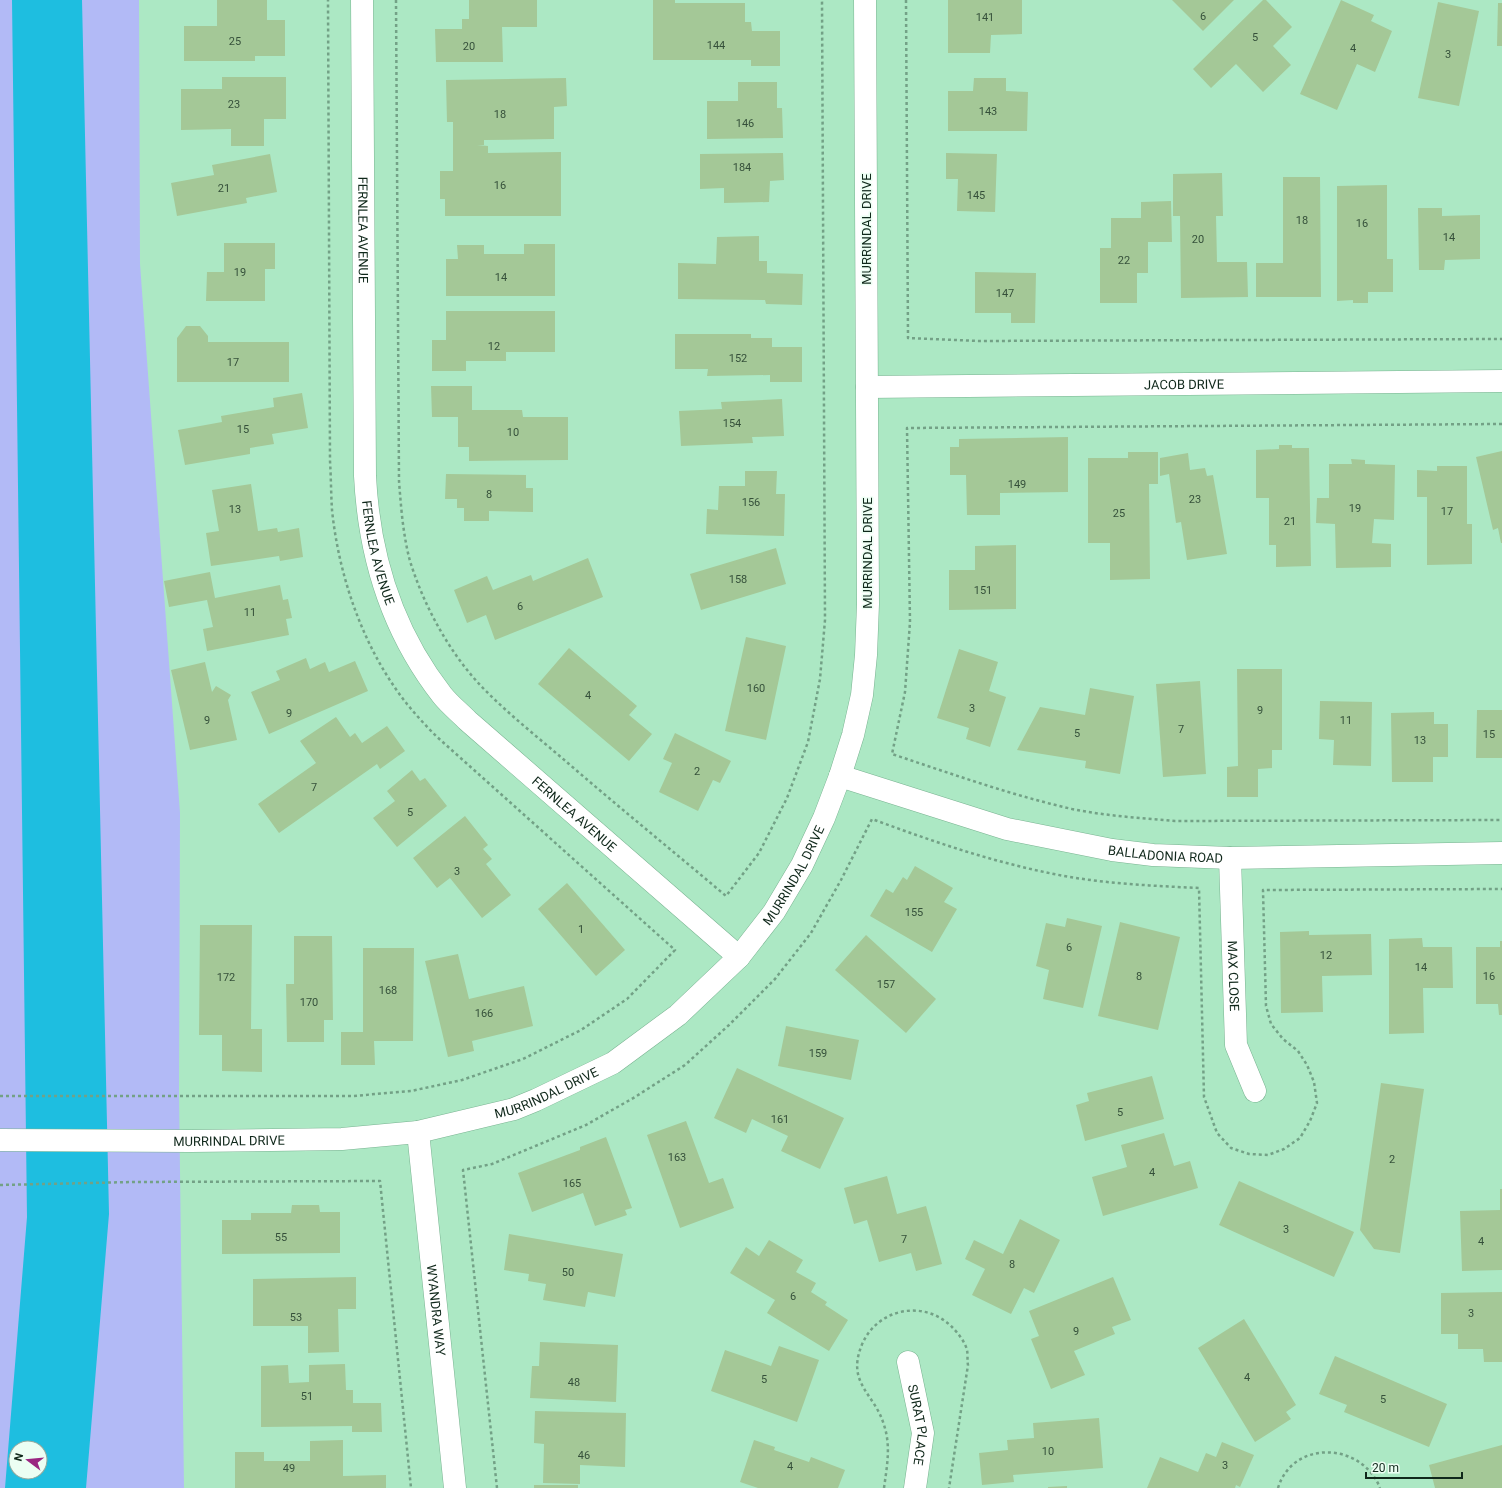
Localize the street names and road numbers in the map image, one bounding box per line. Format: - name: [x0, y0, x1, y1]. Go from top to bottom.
- street label: MURRINDAL DRIVE: [859, 173, 874, 285]
- street label: FERNLEA AVENUE: [355, 177, 371, 283]
- street label: JACOB DRIVE: [1144, 377, 1224, 392]
- street label: MURRINDAL DRIVE: [860, 497, 875, 609]
- street label: FERNLEA AVENUE: [359, 500, 398, 607]
- street label: FERNLEA AVENUE: [529, 774, 619, 855]
- street label: MURRINDAL DRIVE: [760, 823, 827, 928]
- street label: BALLADONIA ROAD: [1107, 843, 1223, 866]
- street label: MAX CLOSE: [1225, 940, 1242, 1011]
- street label: MURRINDAL DRIVE: [493, 1064, 601, 1121]
- street label: MURRINDAL DRIVE: [173, 1133, 285, 1149]
- street label: WYANDRA WAY: [424, 1264, 448, 1357]
- street label: SURAT PLACE: [905, 1383, 930, 1466]

